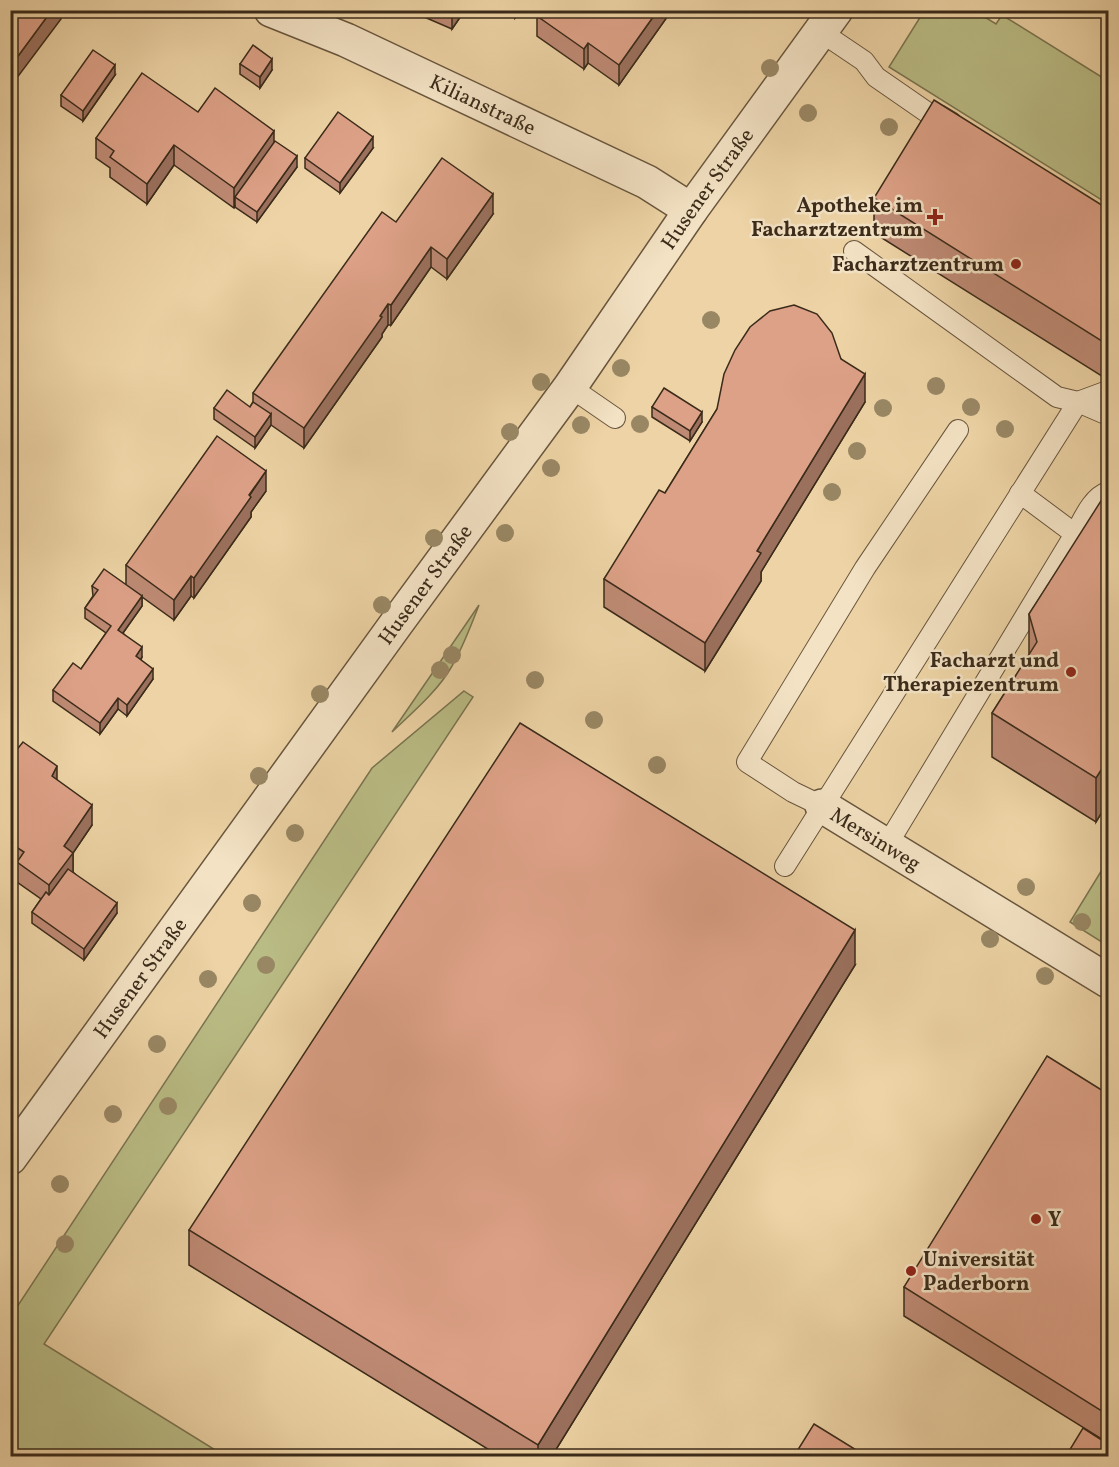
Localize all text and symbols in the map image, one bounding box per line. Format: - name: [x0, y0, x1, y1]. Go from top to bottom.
- street label: Kilianstraße: [424, 68, 540, 143]
- street label: Husener Straße: [655, 123, 762, 256]
- place label: Apotheke im Facharztzentrum: [751, 192, 923, 245]
- marker: Apotheke im Facharztzentrum: [928, 210, 942, 224]
- place label: Facharztzentrum: [832, 251, 1004, 280]
- marker: Facharztzentrum: [1009, 257, 1023, 271]
- street label: Husener Straße: [372, 519, 480, 652]
- place label: Facharzt und Therapiezentrum: [883, 647, 1059, 700]
- marker: Facharzt und Therapiezentrum: [1064, 665, 1078, 679]
- street label: Mersinweg: [824, 801, 926, 879]
- street label: Husener Straße: [88, 913, 195, 1045]
- place label: Y: [1048, 1206, 1061, 1235]
- marker: Y: [1029, 1212, 1043, 1226]
- place label: Universität Paderborn: [923, 1246, 1035, 1299]
- marker: Universität Paderborn: [904, 1264, 918, 1278]

